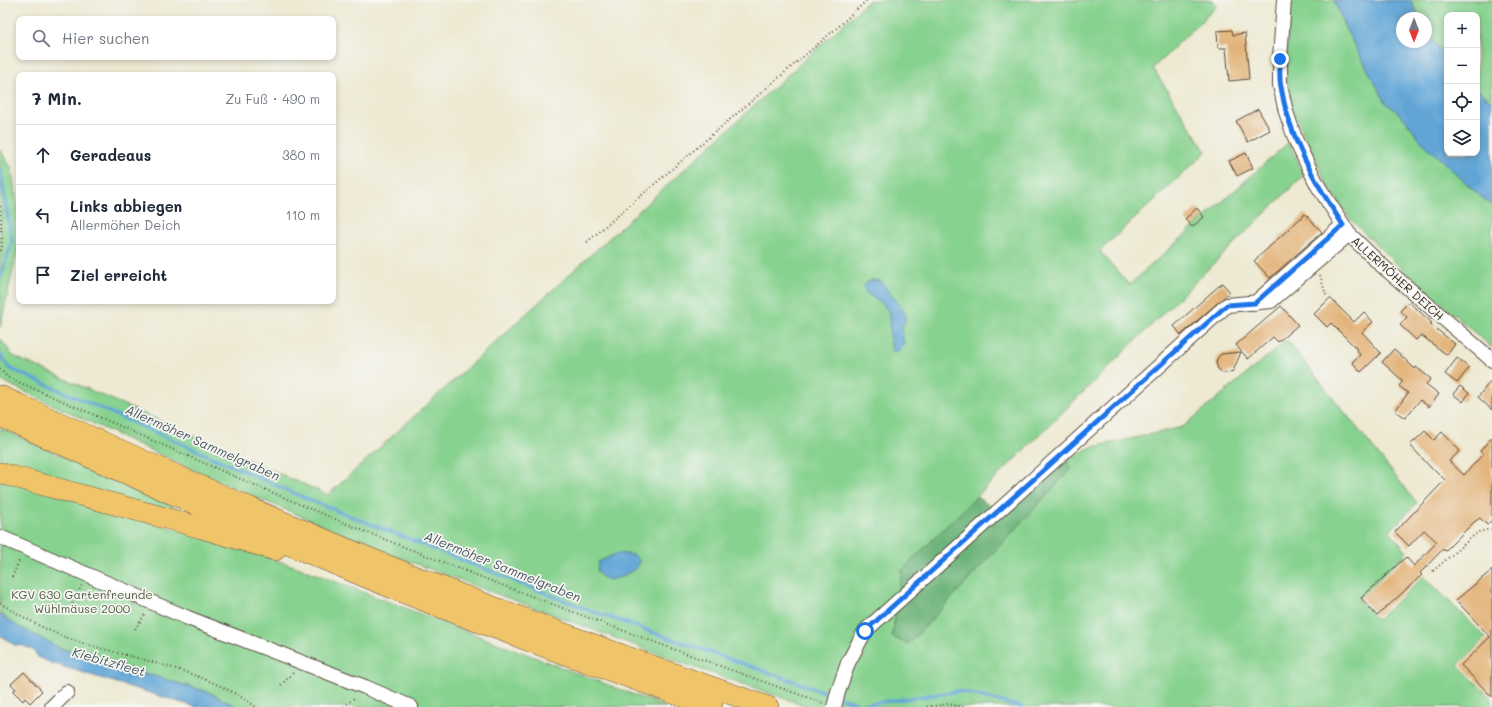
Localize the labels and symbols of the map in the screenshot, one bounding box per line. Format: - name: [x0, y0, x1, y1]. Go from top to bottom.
- north arrow: [1396, 12, 1432, 48]
- route end: [1271, 50, 1289, 68]
- street label: ALLERMÖHER DEICH: [1348, 232, 1448, 324]
- water label: Allermöher Sammelgraben: [123, 400, 283, 484]
- water label: Allermöher Sammelgraben: [422, 527, 584, 605]
- park label: KGV 630 Gartenfreunde Wühlmäuse 2000: [11, 586, 153, 616]
- route start: [856, 622, 874, 640]
- water label: Kiebitzfleet: [70, 642, 148, 680]

